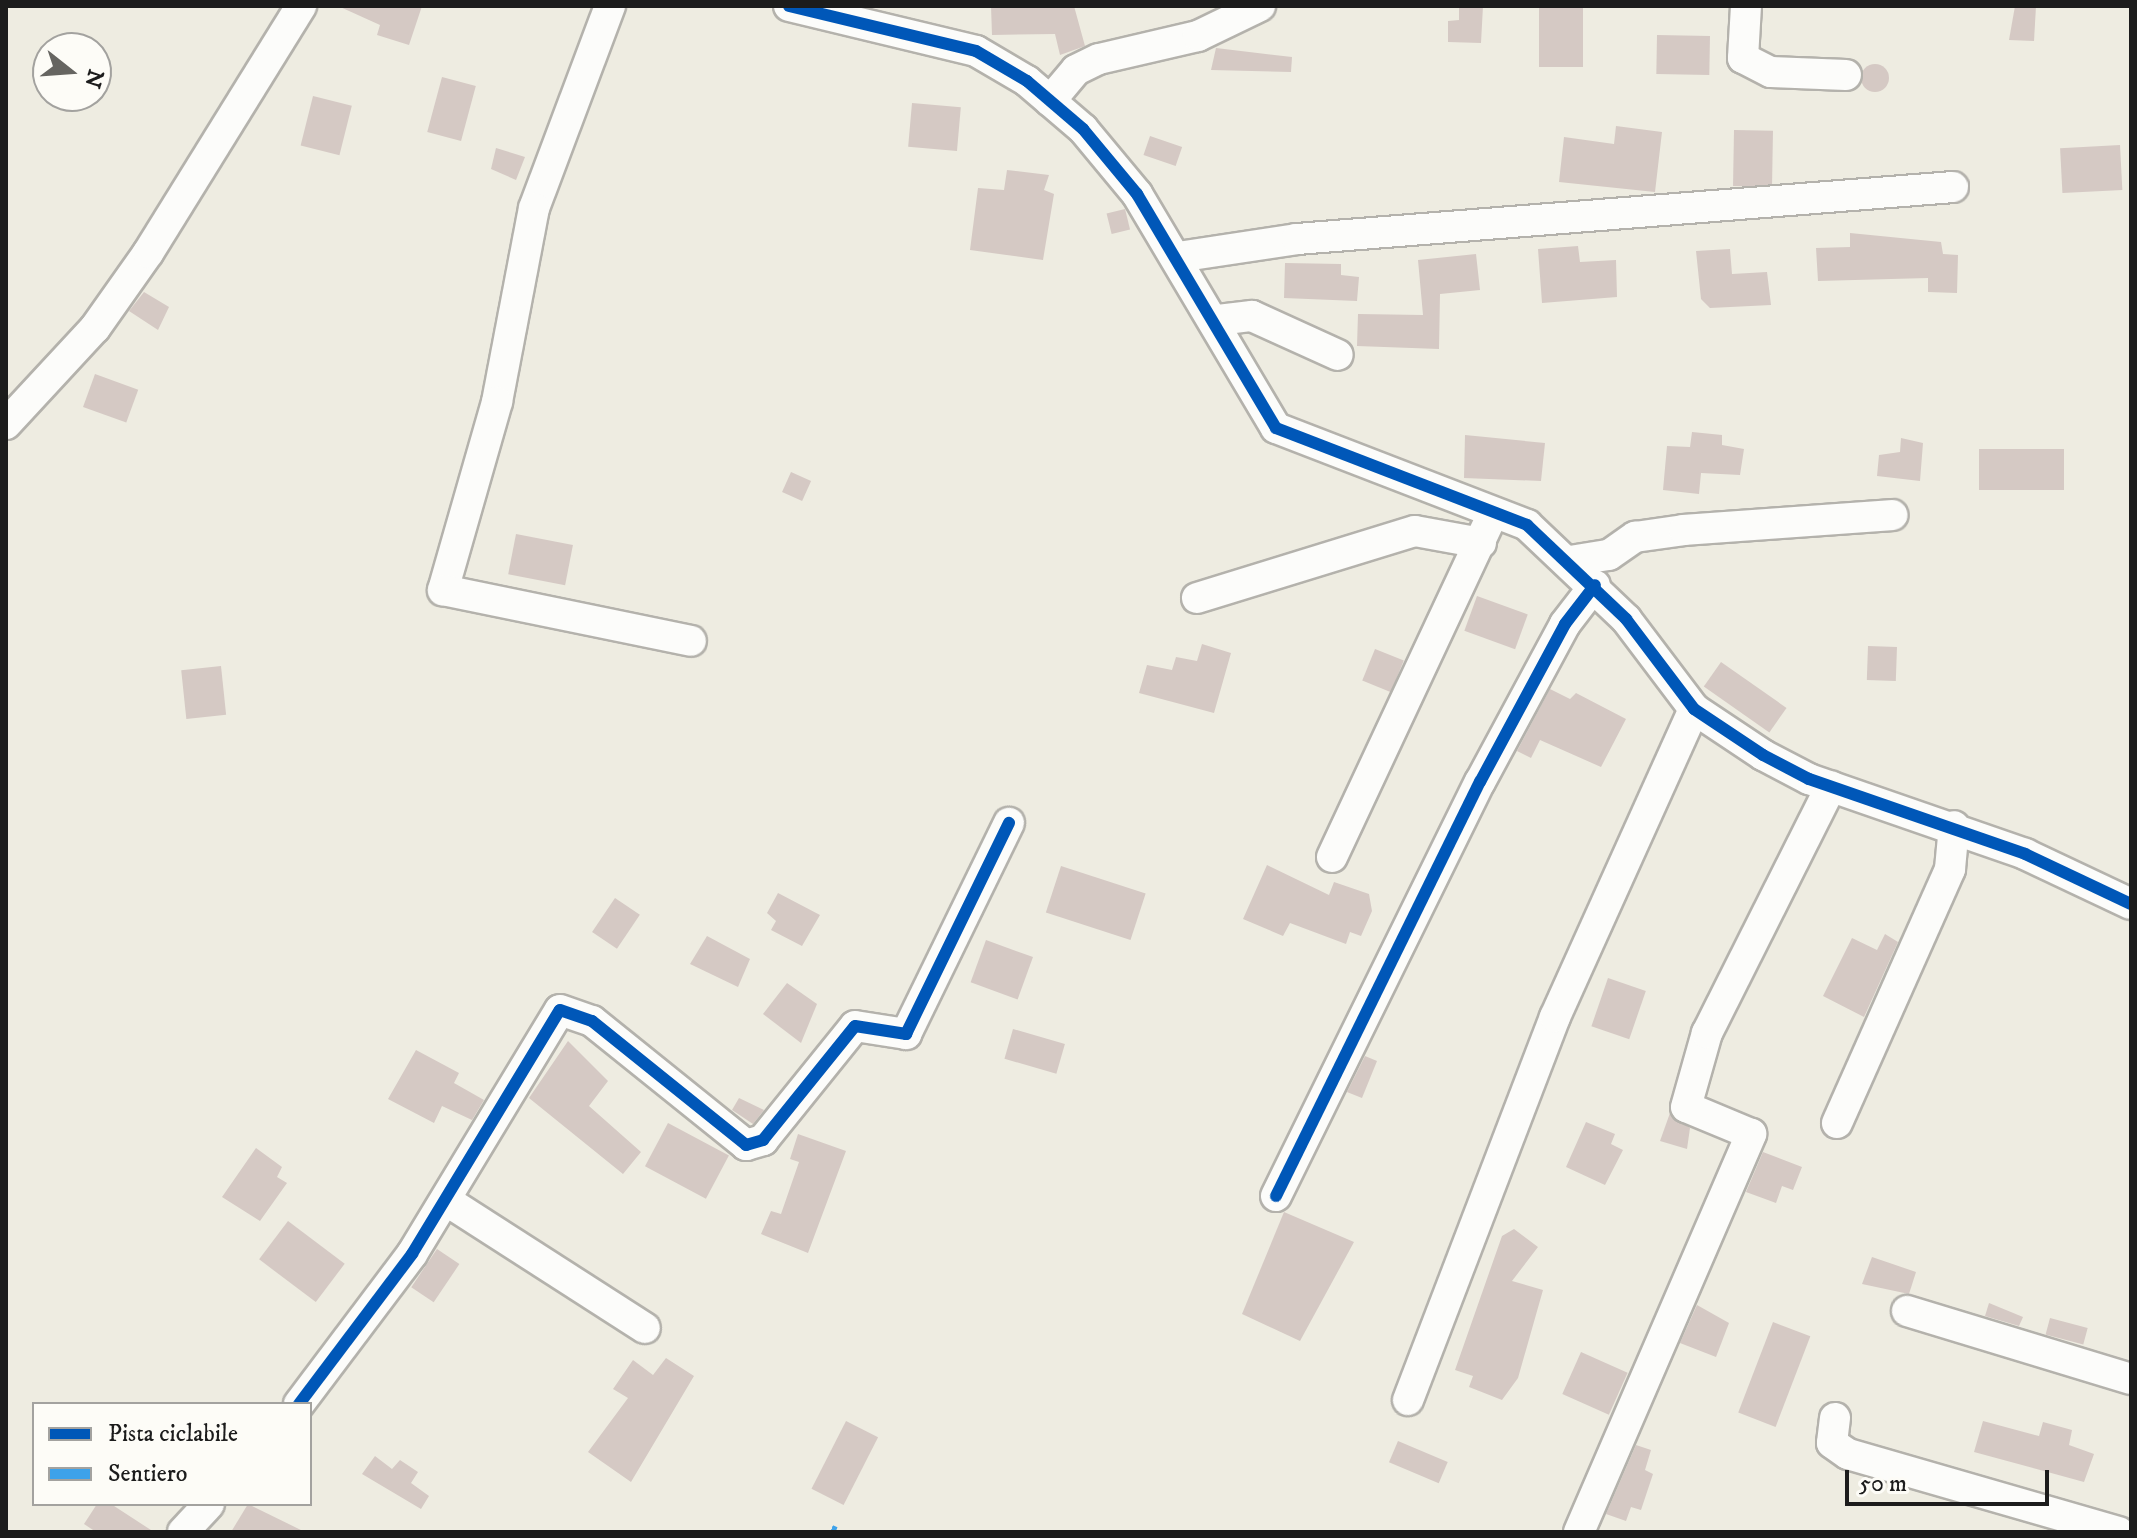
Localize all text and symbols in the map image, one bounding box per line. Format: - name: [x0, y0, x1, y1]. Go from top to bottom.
- north arrow: [32, 32, 112, 112]
- text: N: [78, 66, 109, 91]
- legend: [32, 1402, 312, 1506]
- text: Pista ciclabile: [108, 1419, 238, 1449]
- scale bar: [1849, 1454, 2053, 1504]
- text: Sentiero: [108, 1459, 187, 1489]
- text: 50 m: [1859, 1469, 1907, 1499]

